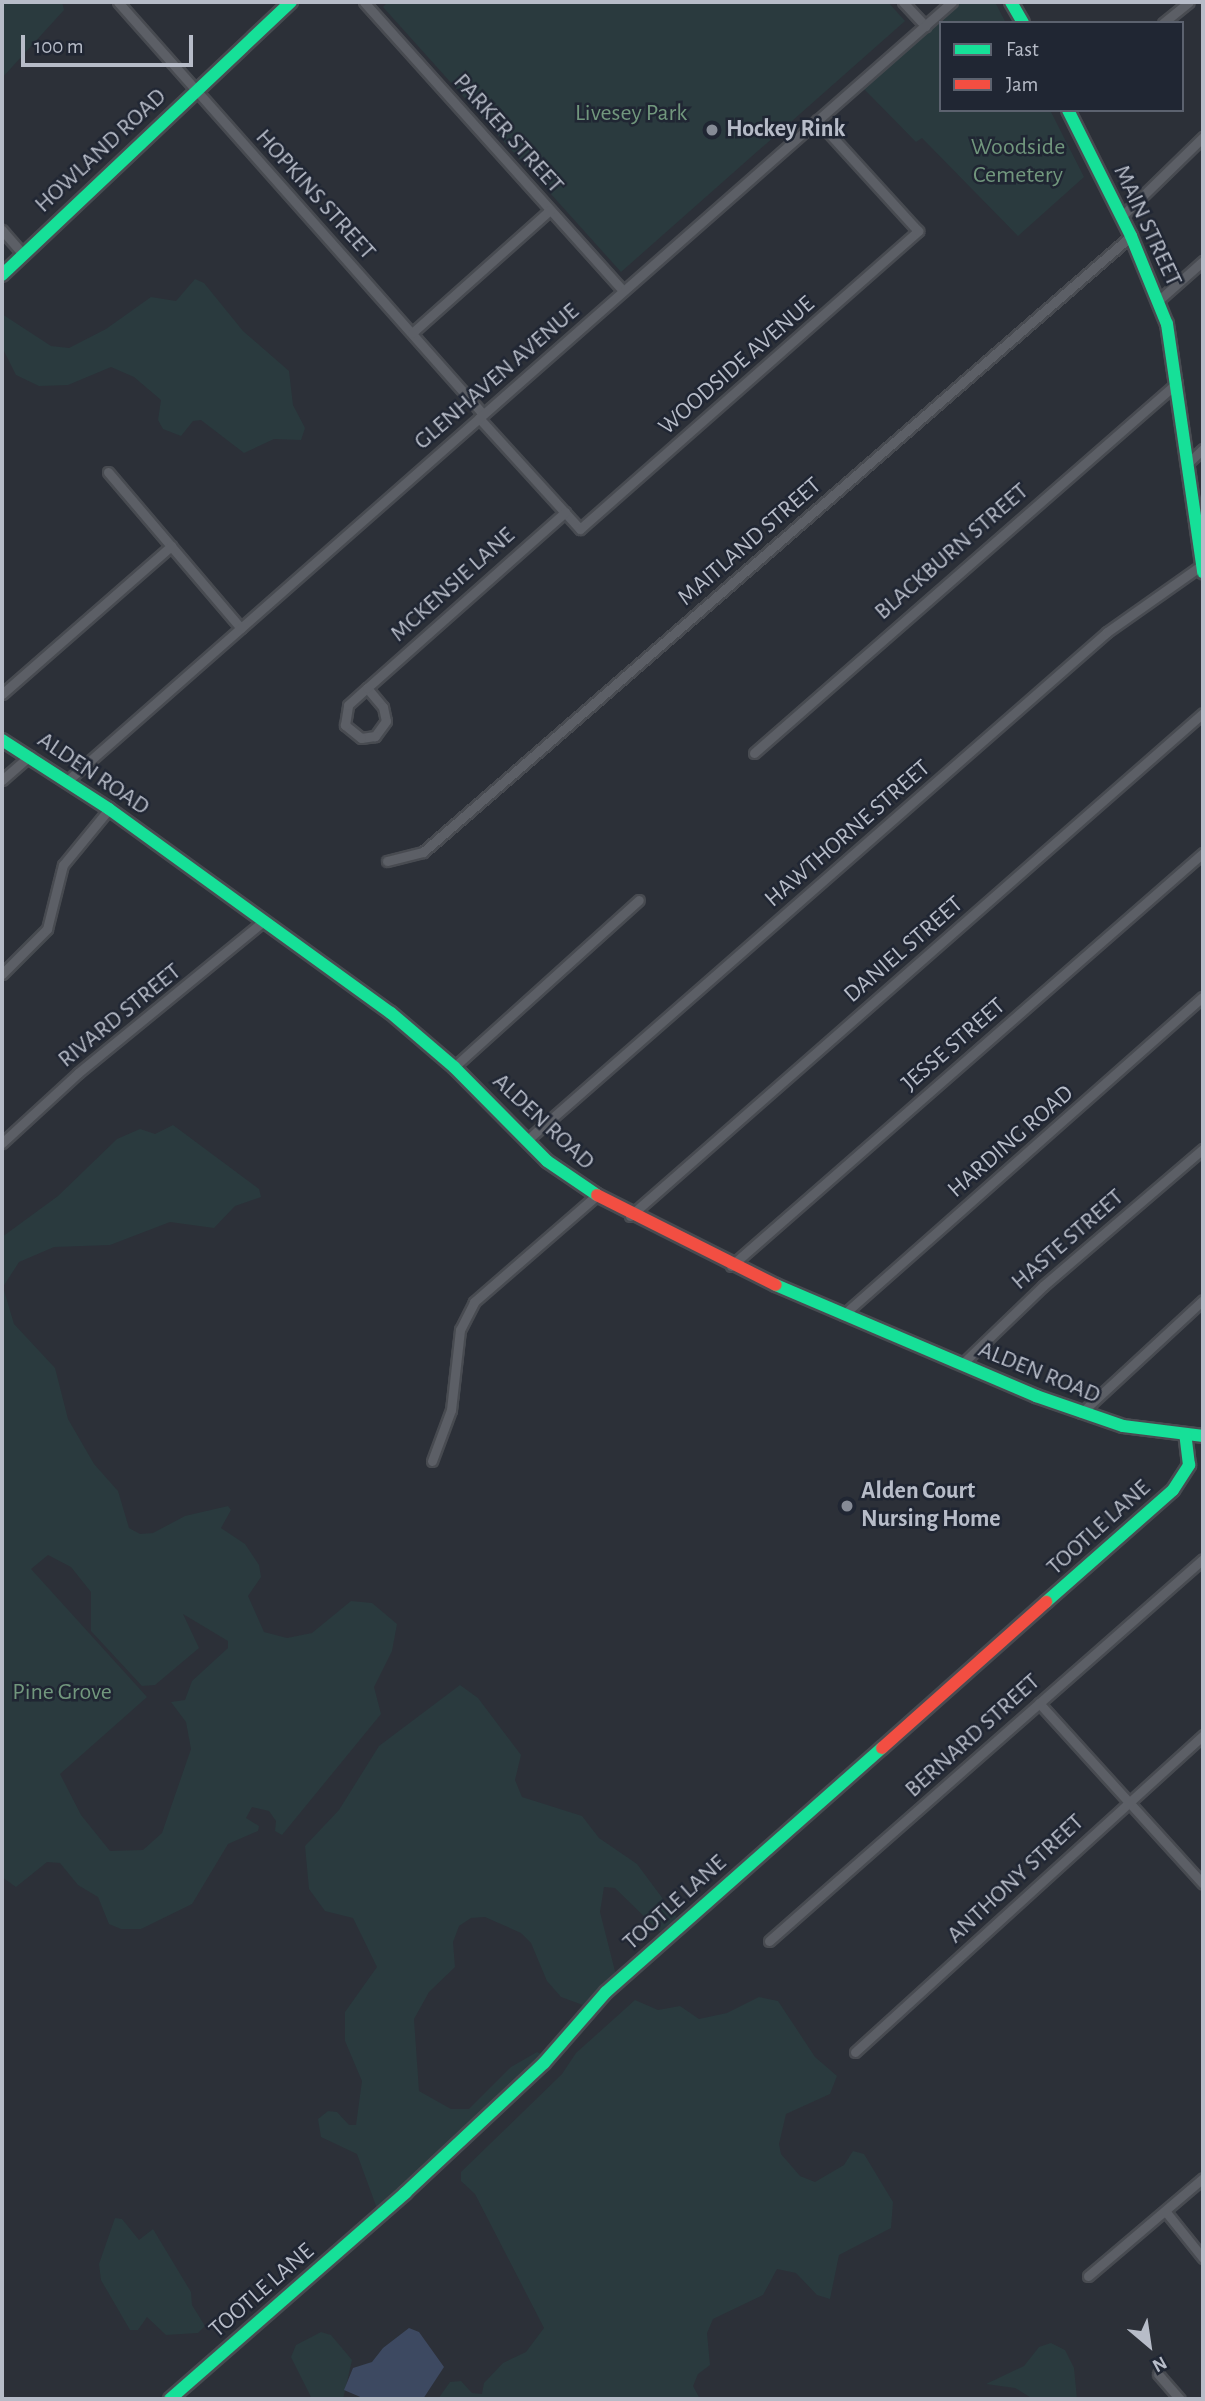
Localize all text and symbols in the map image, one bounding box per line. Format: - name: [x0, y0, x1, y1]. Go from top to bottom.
- scale bar: [24, 21, 196, 65]
- legend: [939, 21, 1184, 112]
- text: 100 m: [34, 36, 84, 57]
- text: Fast: [1006, 39, 1039, 60]
- street label: PARKER STREET: [447, 68, 569, 200]
- text: Jam: [1006, 74, 1038, 95]
- street label: HOWLAND ROAD: [29, 83, 173, 219]
- park label: Livesey Park: [575, 100, 687, 128]
- place label: Hockey Rink: [726, 116, 845, 144]
- marker: Hockey Rink: [704, 122, 720, 138]
- street label: HOPKINS STREET: [249, 124, 381, 266]
- park label: Woodside Cemetery: [971, 134, 1065, 190]
- street label: MAIN STREET: [1106, 161, 1188, 291]
- street label: WOODSIDE AVENUE: [653, 290, 821, 442]
- street label: GLENHAVEN AVENUE: [409, 298, 585, 456]
- street label: MAITLAND STREET: [672, 472, 828, 612]
- street label: BLACKBURN STREET: [869, 477, 1035, 627]
- street label: MCKENSIE LANE: [385, 522, 521, 648]
- street label: ALDEN ROAD: [32, 726, 154, 822]
- street label: HAWTHORNE STREET: [759, 754, 937, 914]
- street label: DANIEL STREET: [839, 890, 969, 1010]
- street label: RIVARD STREET: [53, 958, 187, 1074]
- street label: JESSE STREET: [896, 992, 1012, 1098]
- street label: ALDEN ROAD: [486, 1068, 600, 1176]
- street label: HARDING ROAD: [942, 1080, 1080, 1204]
- street label: HASTE STREET: [1006, 1183, 1130, 1297]
- street label: ALDEN ROAD: [974, 1336, 1104, 1410]
- street label: TOOTLE LANE: [1041, 1474, 1157, 1582]
- place label: Alden Court Nursing Home: [861, 1478, 1001, 1534]
- marker: Alden Court Nursing Home: [839, 1498, 855, 1514]
- street label: BERNARD STREET: [900, 1668, 1046, 1804]
- park label: Pine Grove: [12, 1679, 112, 1707]
- street label: ANTHONY STREET: [941, 1808, 1091, 1950]
- street label: TOOTLE LANE: [617, 1849, 733, 1957]
- street label: TOOTLE LANE: [204, 2238, 320, 2344]
- north arrow: [1114, 2310, 1184, 2380]
- text: N: [1149, 2352, 1170, 2375]

